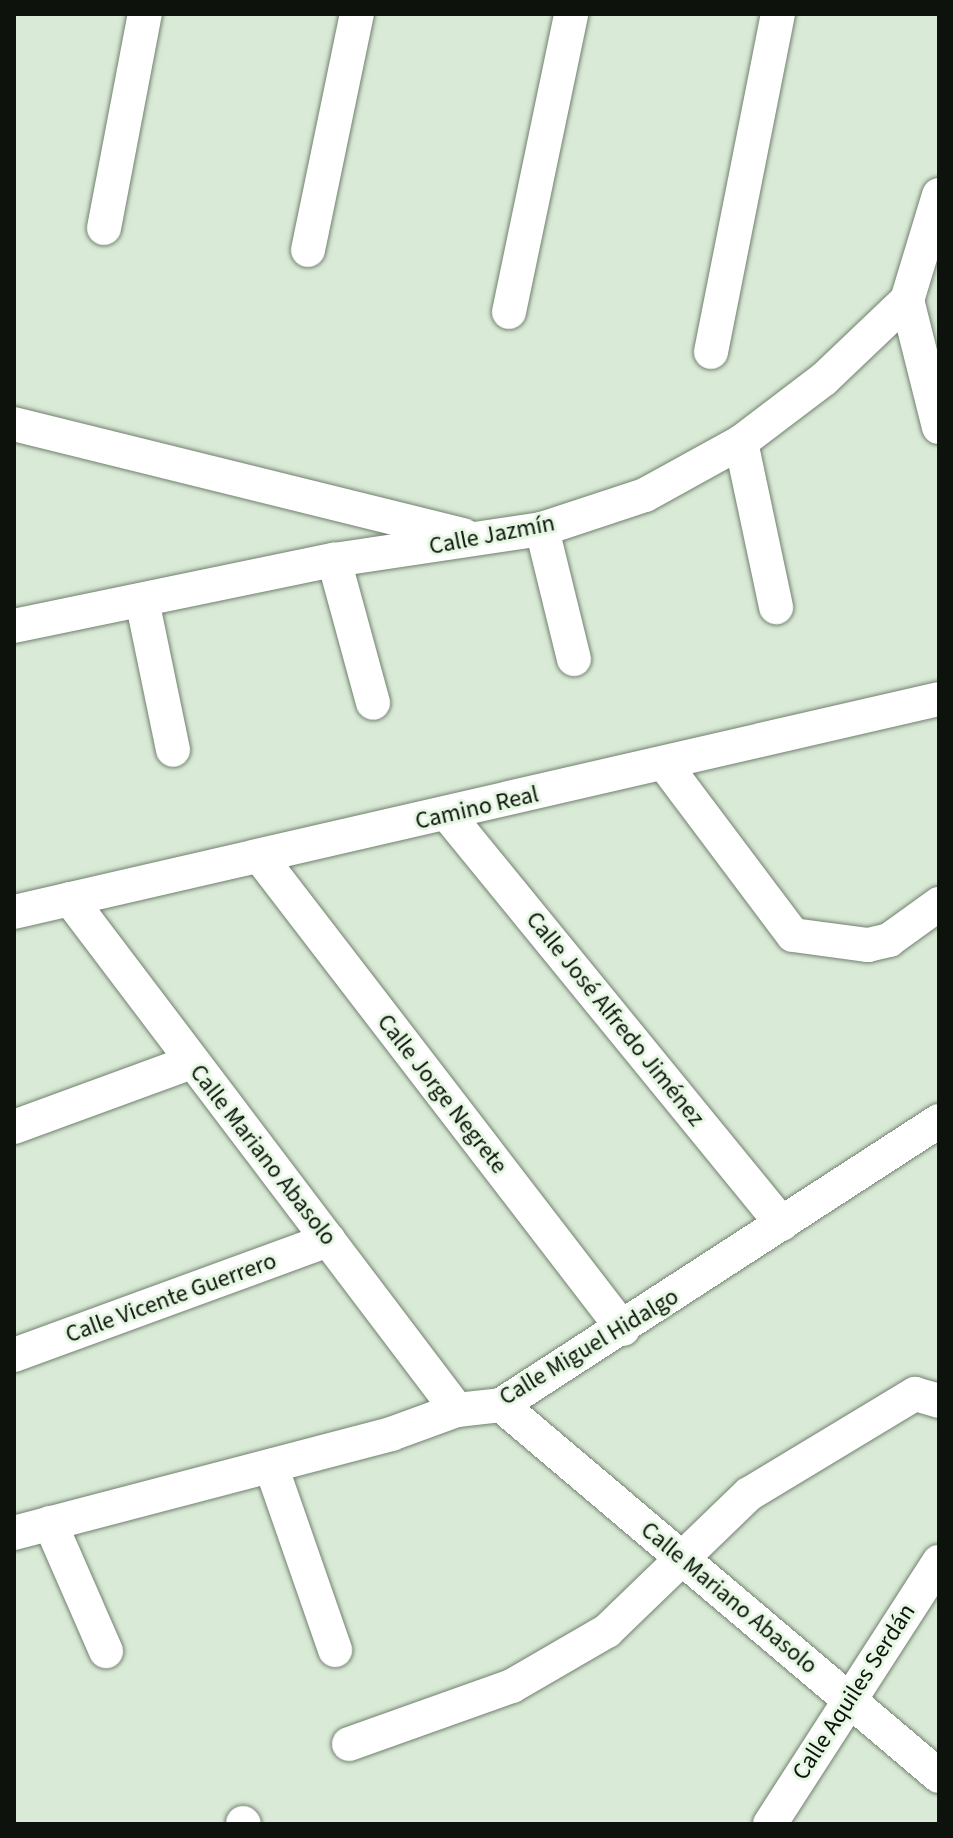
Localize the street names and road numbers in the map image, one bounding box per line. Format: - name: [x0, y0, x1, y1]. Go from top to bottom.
- street label: Calle Jazmín: [427, 509, 557, 561]
- street label: Camino Real: [413, 780, 541, 836]
- street label: Calle José Alfredo Jiménez: [520, 906, 710, 1132]
- street label: Calle Jorge Negrete: [371, 1008, 513, 1180]
- street label: Calle Mariano Abasolo: [183, 1059, 343, 1251]
- street label: Calle Vicente Guerrero: [62, 1246, 280, 1350]
- street label: Calle Miguel Hidalgo: [494, 1282, 684, 1412]
- street label: Calle Mariano Abasolo: [635, 1516, 823, 1680]
- street label: Calle Aquiles Serdán: [786, 1598, 922, 1786]

